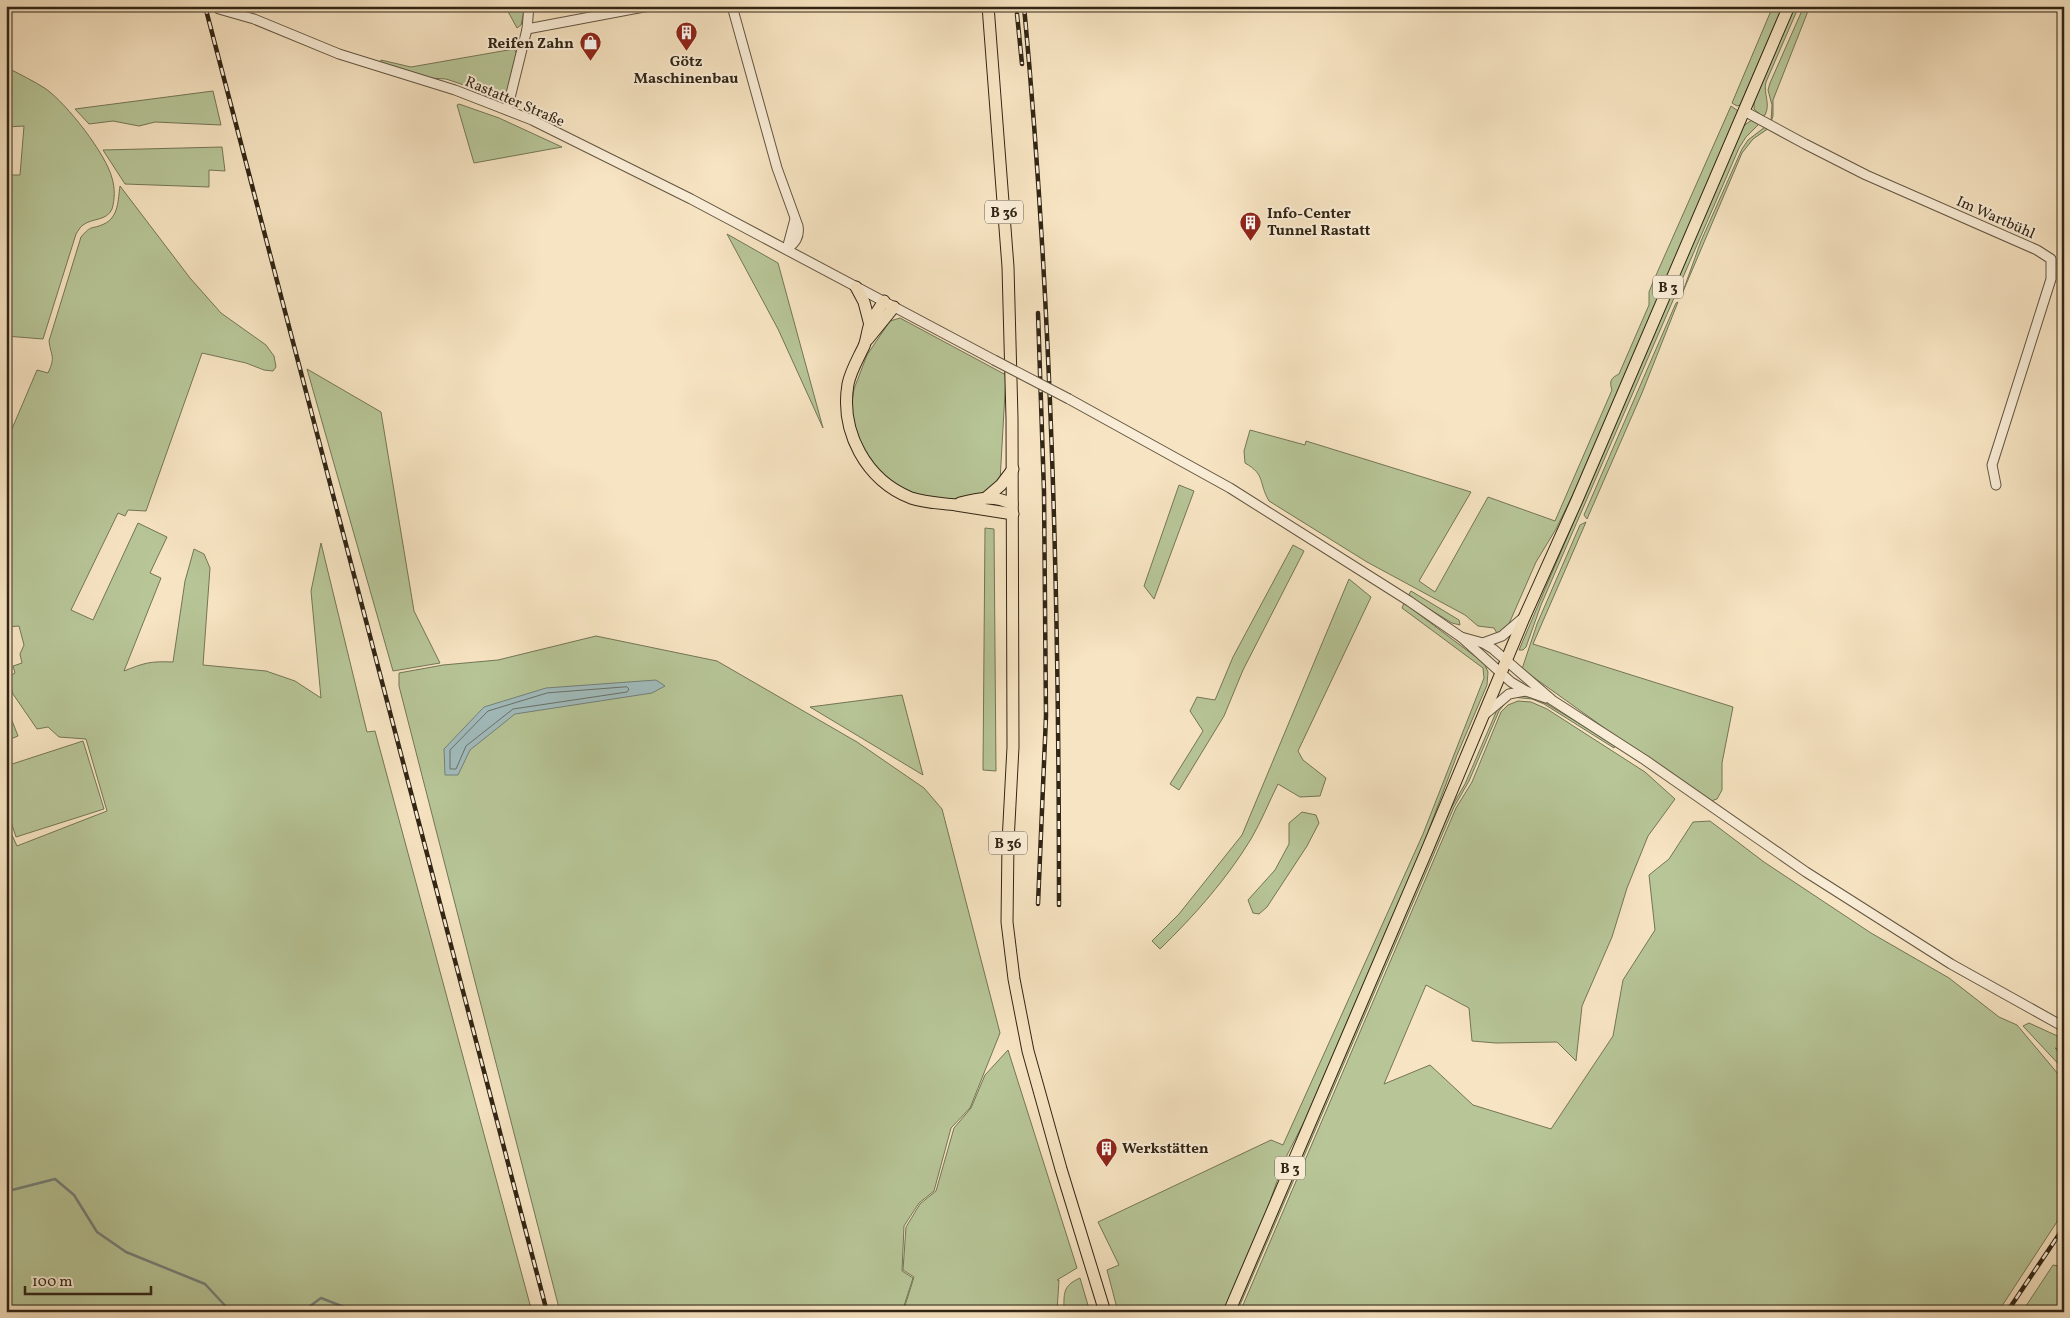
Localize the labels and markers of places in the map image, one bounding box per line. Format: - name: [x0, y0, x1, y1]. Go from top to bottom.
- building icon: Götz Maschinenbau: [674, 20, 698, 51]
- shop icon: Reifen Zahn: [578, 31, 602, 62]
- place label: Reifen Zahn: [487, 34, 574, 55]
- place label: Götz Maschinenbau: [634, 52, 738, 90]
- place label: Info-Center Tunnel Rastatt: [1267, 204, 1371, 242]
- building icon: Info-Center Tunnel Rastatt: [1239, 210, 1263, 241]
- building icon: Werkstätten: [1094, 1136, 1118, 1167]
- place label: Werkstätten: [1122, 1139, 1209, 1160]

